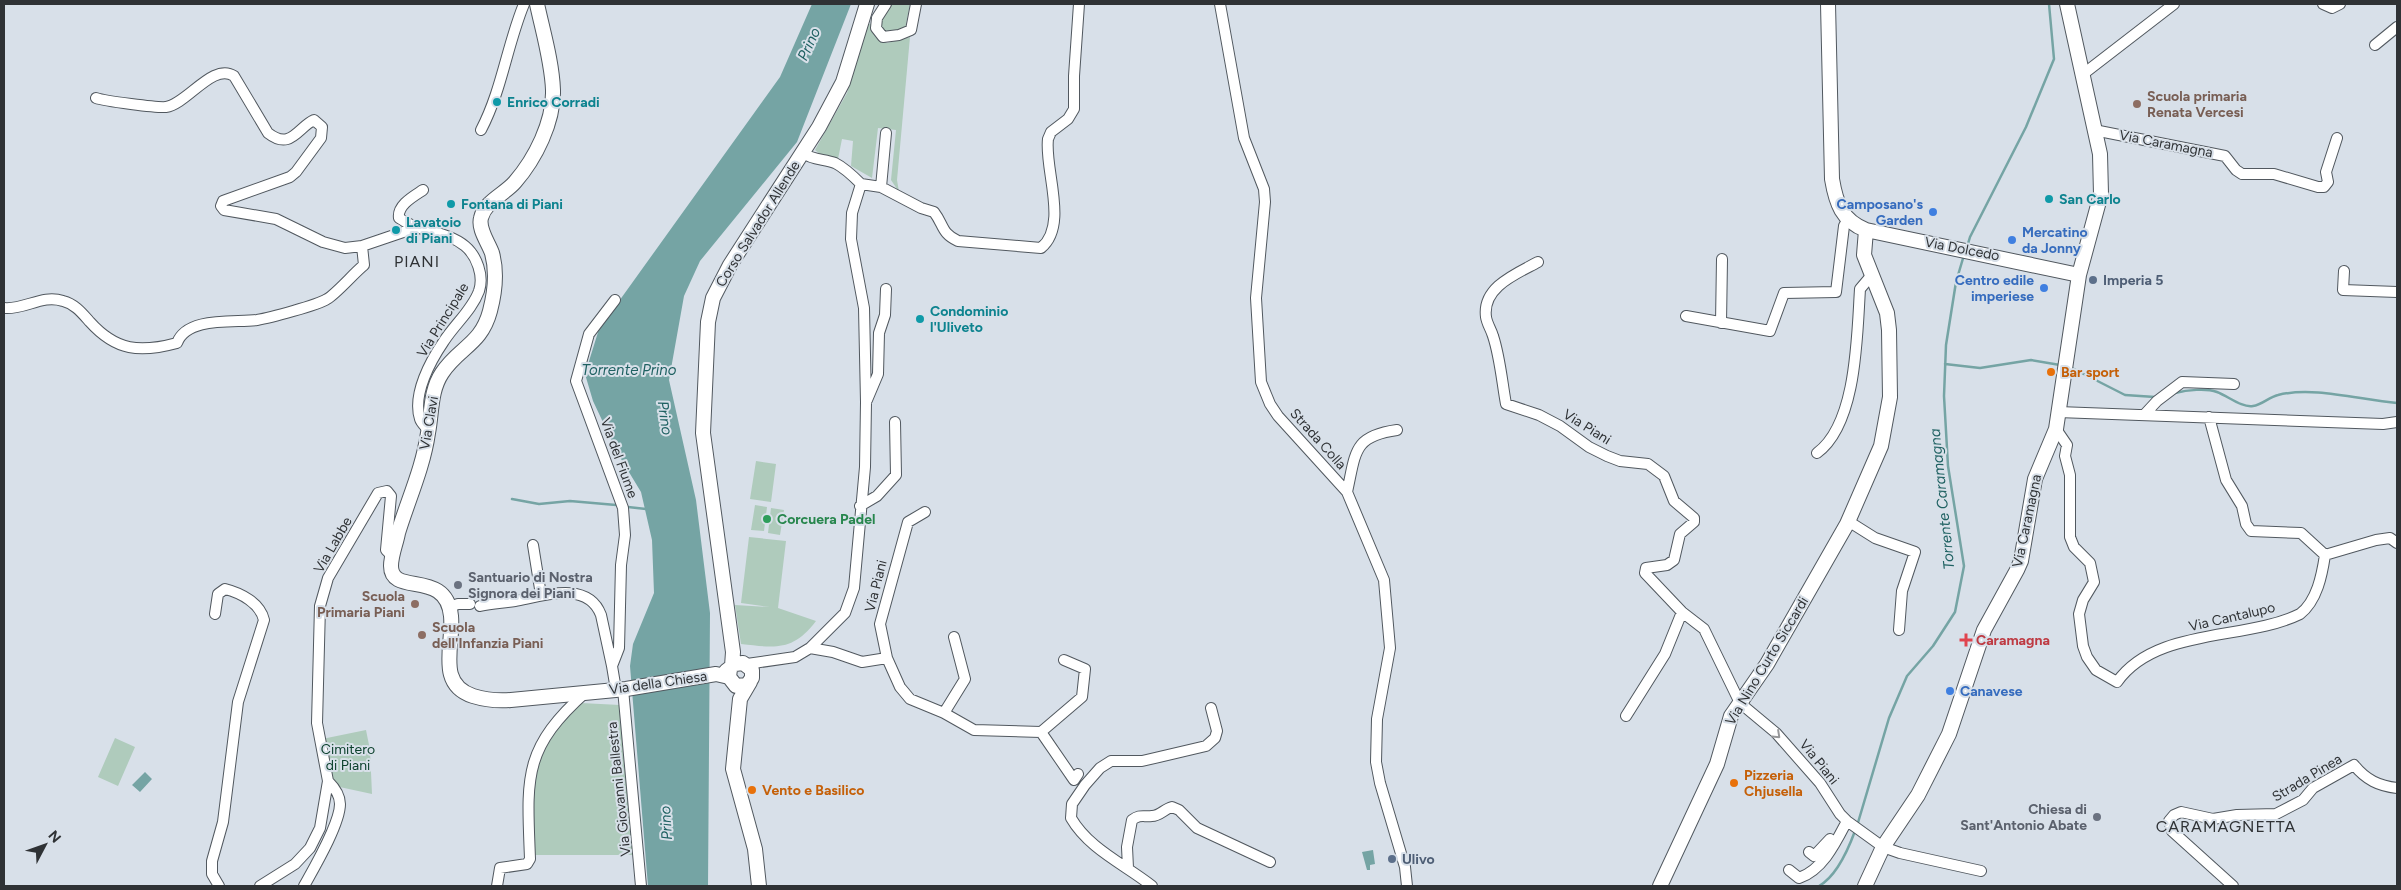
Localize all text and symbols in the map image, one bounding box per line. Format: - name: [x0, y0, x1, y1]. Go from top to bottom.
- water label: Prino: [794, 24, 825, 63]
- place label: Scuola primaria Renata Vercesi: [2147, 88, 2247, 121]
- place label: Enrico Corradi: [507, 94, 600, 111]
- marker: Enrico Corradi: [491, 96, 503, 108]
- marker: Scuola primaria Renata Vercesi: [2131, 98, 2143, 110]
- street label: Via Caramagna: [2118, 127, 2214, 161]
- street label: Corso Salvador Allende: [712, 157, 804, 290]
- place label: San Carlo: [2059, 191, 2121, 208]
- marker: San Carlo: [2043, 193, 2055, 205]
- place label: Fontana di Piani: [461, 196, 563, 213]
- place label: Camposano's Garden: [1837, 196, 1923, 229]
- marker: Fontana di Piani: [445, 198, 457, 210]
- marker: Camposano's Garden: [1927, 206, 1939, 218]
- place label: Lavatoio di Piani: [406, 214, 461, 247]
- marker: Lavatoio di Piani: [390, 224, 402, 236]
- place label: Mercatino da Jonny: [2022, 224, 2088, 257]
- street label: Via Dolcedo: [1923, 233, 2001, 265]
- marker: Mercatino da Jonny: [2006, 234, 2018, 246]
- district label: PIANI: [394, 252, 440, 271]
- place label: Centro edile imperiese: [1955, 272, 2034, 305]
- place label: Imperia 5: [2103, 272, 2163, 289]
- marker: Imperia 5: [2087, 274, 2099, 286]
- street label: Via Principale: [413, 279, 473, 360]
- marker: Centro edile imperiese: [2038, 282, 2050, 294]
- place label: Condominio l'Uliveto: [930, 303, 1008, 336]
- marker: Condominio l'Uliveto: [914, 313, 926, 325]
- water label: Torrente Prino: [582, 361, 677, 379]
- place label: Bar sport: [2061, 364, 2120, 381]
- marker: Bar sport: [2045, 366, 2057, 378]
- street label: Via Clavi: [416, 395, 442, 451]
- water label: Prino: [654, 400, 676, 437]
- street label: Strada Colla: [1286, 405, 1350, 473]
- street label: Via Piani: [1560, 406, 1614, 448]
- street label: Via del Fiume: [597, 416, 641, 501]
- water label: Torrente Caramagna: [1926, 427, 1958, 570]
- street label: Via Caramagna: [2009, 473, 2045, 569]
- place label: Corcuera Padel: [777, 511, 875, 528]
- marker: Corcuera Padel: [761, 513, 773, 525]
- street label: Via Labbe: [310, 514, 356, 576]
- street label: Via Piani: [861, 558, 891, 614]
- place label: Santuario di Nostra Signora dei Piani: [468, 569, 593, 602]
- marker: Santuario di Nostra Signora dei Piani: [452, 579, 464, 591]
- place label: Scuola Primaria Piani: [317, 588, 405, 621]
- street label: Via Nino Curto Siccardi: [1722, 594, 1812, 728]
- marker: Scuola Primaria Piani: [409, 598, 421, 610]
- street label: Via Cantalupo: [2187, 599, 2277, 635]
- place label: Scuola dell'Infanzia Piani: [432, 619, 543, 652]
- marker: Scuola dell'Infanzia Piani: [416, 629, 428, 641]
- place label: Caramagna: [1976, 632, 2050, 649]
- marker: Caramagna: [1960, 634, 1972, 646]
- street label: Via della Chiesa: [608, 668, 708, 698]
- place label: Canavese: [1960, 683, 2023, 700]
- marker: Canavese: [1944, 685, 1956, 697]
- street label: Via Giovanni Ballestra: [603, 721, 635, 857]
- one-way arrow: [1771, 729, 1780, 738]
- street label: Via Piani: [1796, 736, 1842, 788]
- park label: Cimitero di Piani: [321, 741, 375, 774]
- street label: Strada Pinea: [2269, 750, 2345, 806]
- place label: Pizzeria Chjusella: [1744, 767, 1803, 800]
- marker: Pizzeria Chjusella: [1728, 777, 1740, 789]
- place label: Vento e Basilico: [762, 782, 864, 799]
- marker: Vento e Basilico: [746, 784, 758, 796]
- place label: Chiesa di Sant'Antonio Abate: [1960, 801, 2087, 834]
- water label: Prino: [656, 805, 676, 841]
- marker: Chiesa di Sant'Antonio Abate: [2091, 811, 2103, 823]
- district label: CARAMAGNETTA: [2156, 817, 2296, 836]
- north arrow: [20, 820, 70, 870]
- text: N: [44, 827, 64, 846]
- place label: Ulivo: [1402, 851, 1435, 868]
- marker: Ulivo: [1386, 853, 1398, 865]

